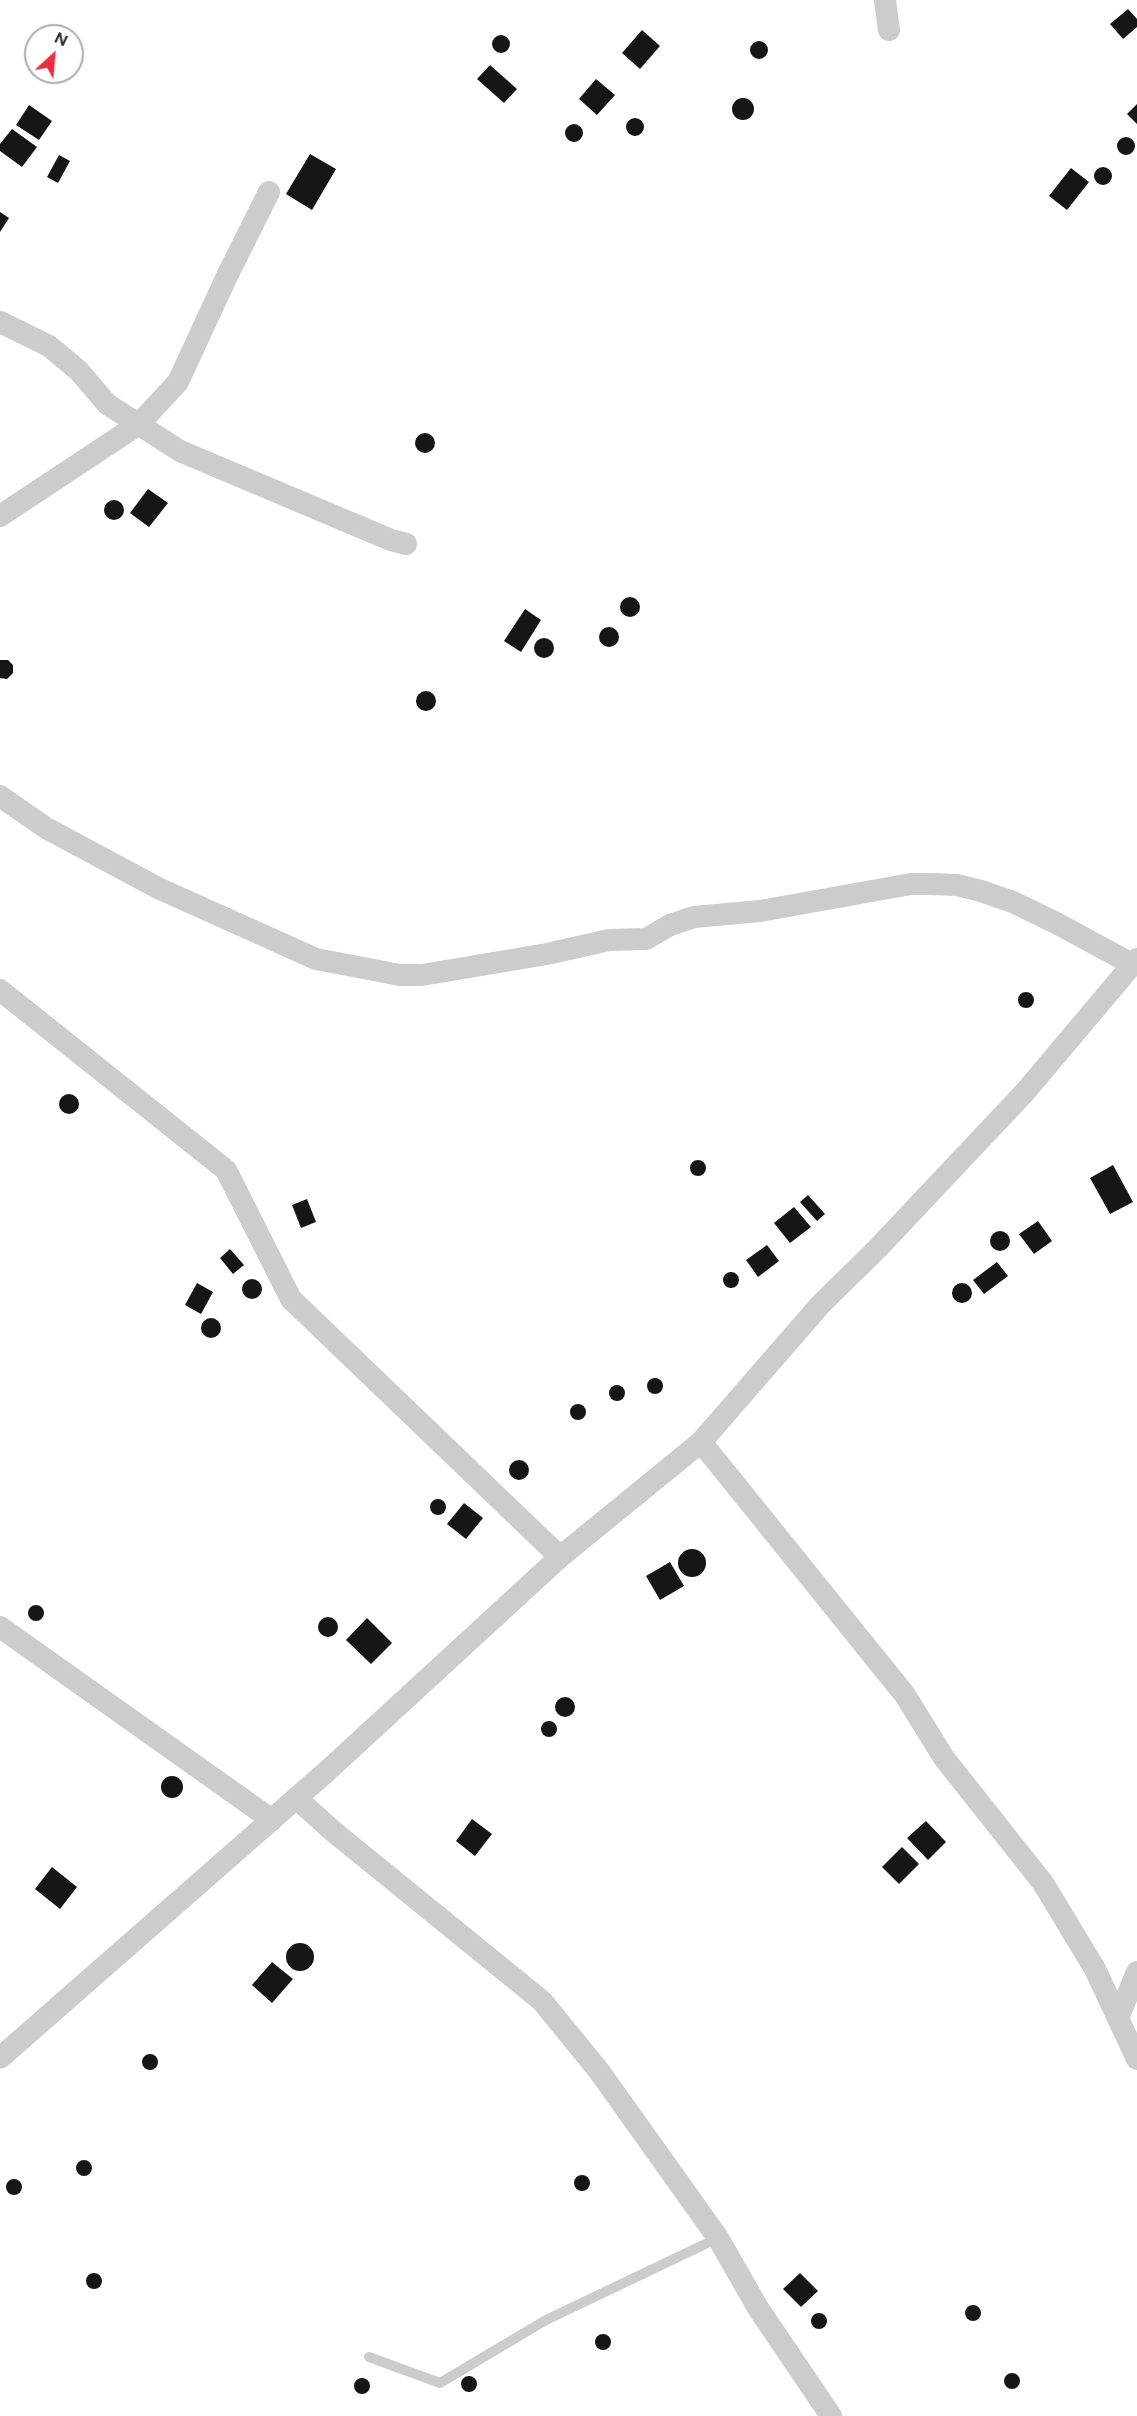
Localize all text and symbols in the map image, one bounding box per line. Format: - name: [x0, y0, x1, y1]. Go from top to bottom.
- north arrow: [24, 24, 84, 84]
- text: N: [52, 28, 71, 50]

